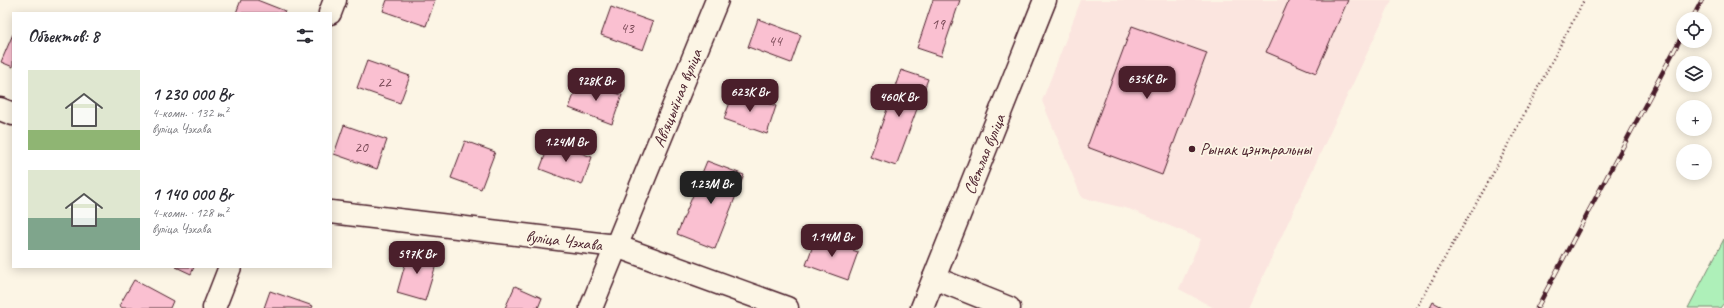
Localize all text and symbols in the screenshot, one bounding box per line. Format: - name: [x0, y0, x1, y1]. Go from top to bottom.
- map controls: [1676, 12, 1712, 180]
- button: locate: [1676, 12, 1712, 48]
- house number: 19: [931, 15, 946, 34]
- house number: 43: [620, 19, 635, 38]
- icon: filters: [294, 25, 316, 47]
- text: Объектов: 8: [28, 26, 99, 47]
- house number: 44: [768, 32, 783, 51]
- street label: Авіяцыйная вуліца: [648, 45, 707, 150]
- button: layers: [1676, 56, 1712, 92]
- pin: 635K Br: [1110, 66, 1184, 100]
- pin: 928K Br: [559, 68, 633, 102]
- text: 635K Br: [1128, 71, 1166, 87]
- house number: 22: [377, 73, 392, 92]
- text: 928K Br: [577, 73, 615, 89]
- pin: 623K Br: [713, 79, 787, 113]
- text: 1 230 000 Br: [152, 84, 233, 105]
- text: 623K Br: [730, 84, 770, 100]
- pin: 460K Br: [862, 84, 936, 118]
- icon: home: [60, 86, 108, 134]
- text: 460K Br: [879, 89, 919, 105]
- button: +: [1676, 100, 1712, 136]
- text: 4-комн. · 132 m²: [152, 105, 228, 121]
- street label: Светлая вуліца: [959, 110, 1011, 197]
- text: вуліца Чэхава: [152, 121, 211, 137]
- pin: 1.24M Br: [525, 129, 607, 163]
- text: 1.24M Br: [544, 134, 588, 150]
- house number: 20: [354, 138, 369, 157]
- place label: Рынак цэнтральны: [1200, 139, 1313, 160]
- marker: Рынак цэнтральны: [1187, 144, 1197, 154]
- button: −: [1676, 144, 1712, 180]
- pin: 1.23M Br: [670, 171, 752, 205]
- text: 1.23M Br: [689, 176, 733, 192]
- text: 1 140 000 Br: [152, 184, 233, 205]
- icon: home: [60, 186, 108, 234]
- text: 4-комн. · 128 m²: [152, 205, 228, 221]
- text: вуліца Чэхава: [152, 221, 211, 237]
- pin: 1.14M Br: [791, 224, 873, 258]
- street label: вуліца Чэхава: [525, 225, 604, 256]
- text: 1.14M Br: [810, 229, 854, 245]
- pin: 597K Br: [380, 241, 454, 275]
- text: 597K Br: [398, 246, 436, 262]

